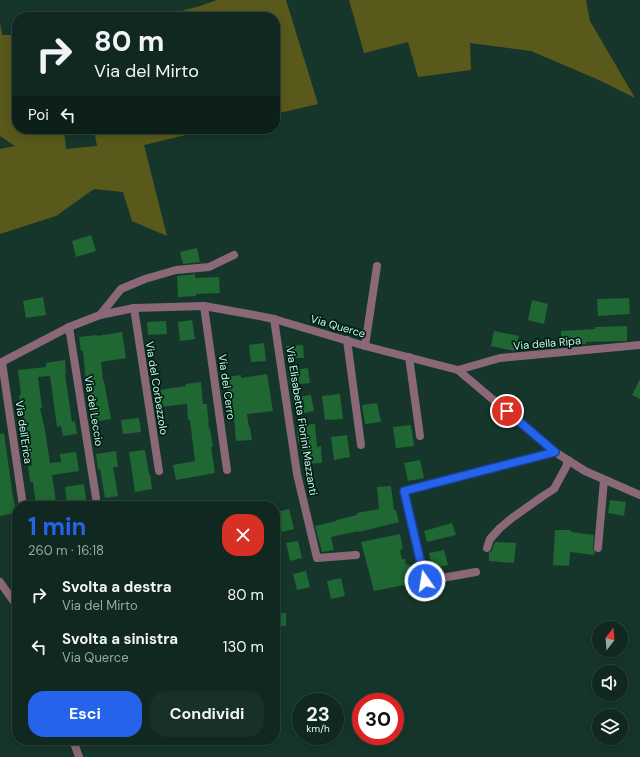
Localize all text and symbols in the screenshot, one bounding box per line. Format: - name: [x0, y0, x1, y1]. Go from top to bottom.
- text: 80 m: [94, 23, 164, 60]
- icon: right: [28, 28, 80, 80]
- text: Via del Mirto: [94, 59, 199, 83]
- icon: left: [57, 104, 79, 126]
- text: Poi: [28, 105, 49, 125]
- street label: Via Querce: [309, 312, 367, 340]
- street label: Via della Ripa: [513, 333, 581, 353]
- street label: Via del Corbezzolo: [143, 340, 171, 436]
- street label: Via Elisabetta Fiorini Mazzanti: [283, 346, 321, 496]
- street label: Via del Cerro: [215, 353, 239, 421]
- street label: Via del Leccio: [82, 375, 106, 447]
- pin: [490, 394, 524, 428]
- street label: Via dell'Erica: [13, 399, 35, 465]
- icon: arrive: [496, 400, 518, 422]
- text: 1 min: [28, 511, 86, 542]
- button: close: [222, 514, 264, 556]
- text: 260 m · 16:18: [28, 542, 104, 559]
- position arrow: [404, 560, 446, 602]
- text: Svolta a destra: [62, 577, 172, 597]
- icon: right: [28, 584, 50, 606]
- text: 80 m: [227, 585, 264, 605]
- text: Via del Mirto: [62, 597, 138, 614]
- north arrow: [592, 621, 628, 657]
- map controls: [592, 621, 628, 745]
- text: Svolta a sinistra: [62, 629, 178, 649]
- icon: left: [28, 636, 50, 658]
- text: 130 m: [223, 637, 264, 657]
- text: Via Querce: [62, 649, 129, 666]
- button: sound: [592, 665, 628, 701]
- button: Esci: [28, 691, 142, 737]
- button: Condividi: [150, 691, 264, 737]
- speed limit sign: 30: [352, 693, 404, 745]
- text: 23: [306, 701, 330, 727]
- button: layers: [592, 709, 628, 745]
- text: km/h: [306, 722, 330, 735]

